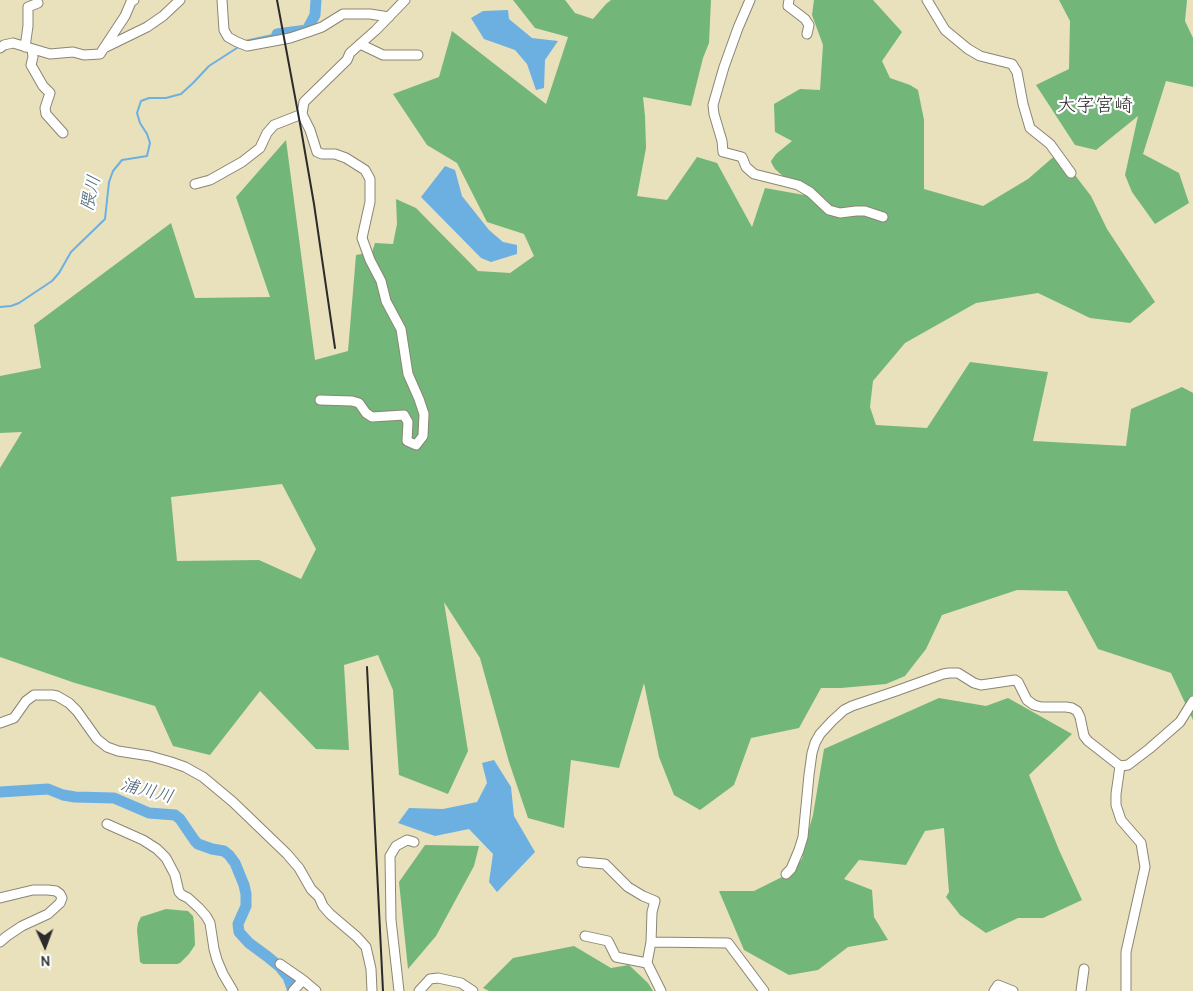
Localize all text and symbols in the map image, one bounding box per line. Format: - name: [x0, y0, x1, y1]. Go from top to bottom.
- district label: 大字宮崎: [1057, 95, 1133, 117]
- water label: 隈川: [76, 173, 106, 213]
- water label: 浦川川: [118, 774, 176, 808]
- north arrow: [20, 921, 70, 971]
- text: N: [40, 952, 51, 970]

